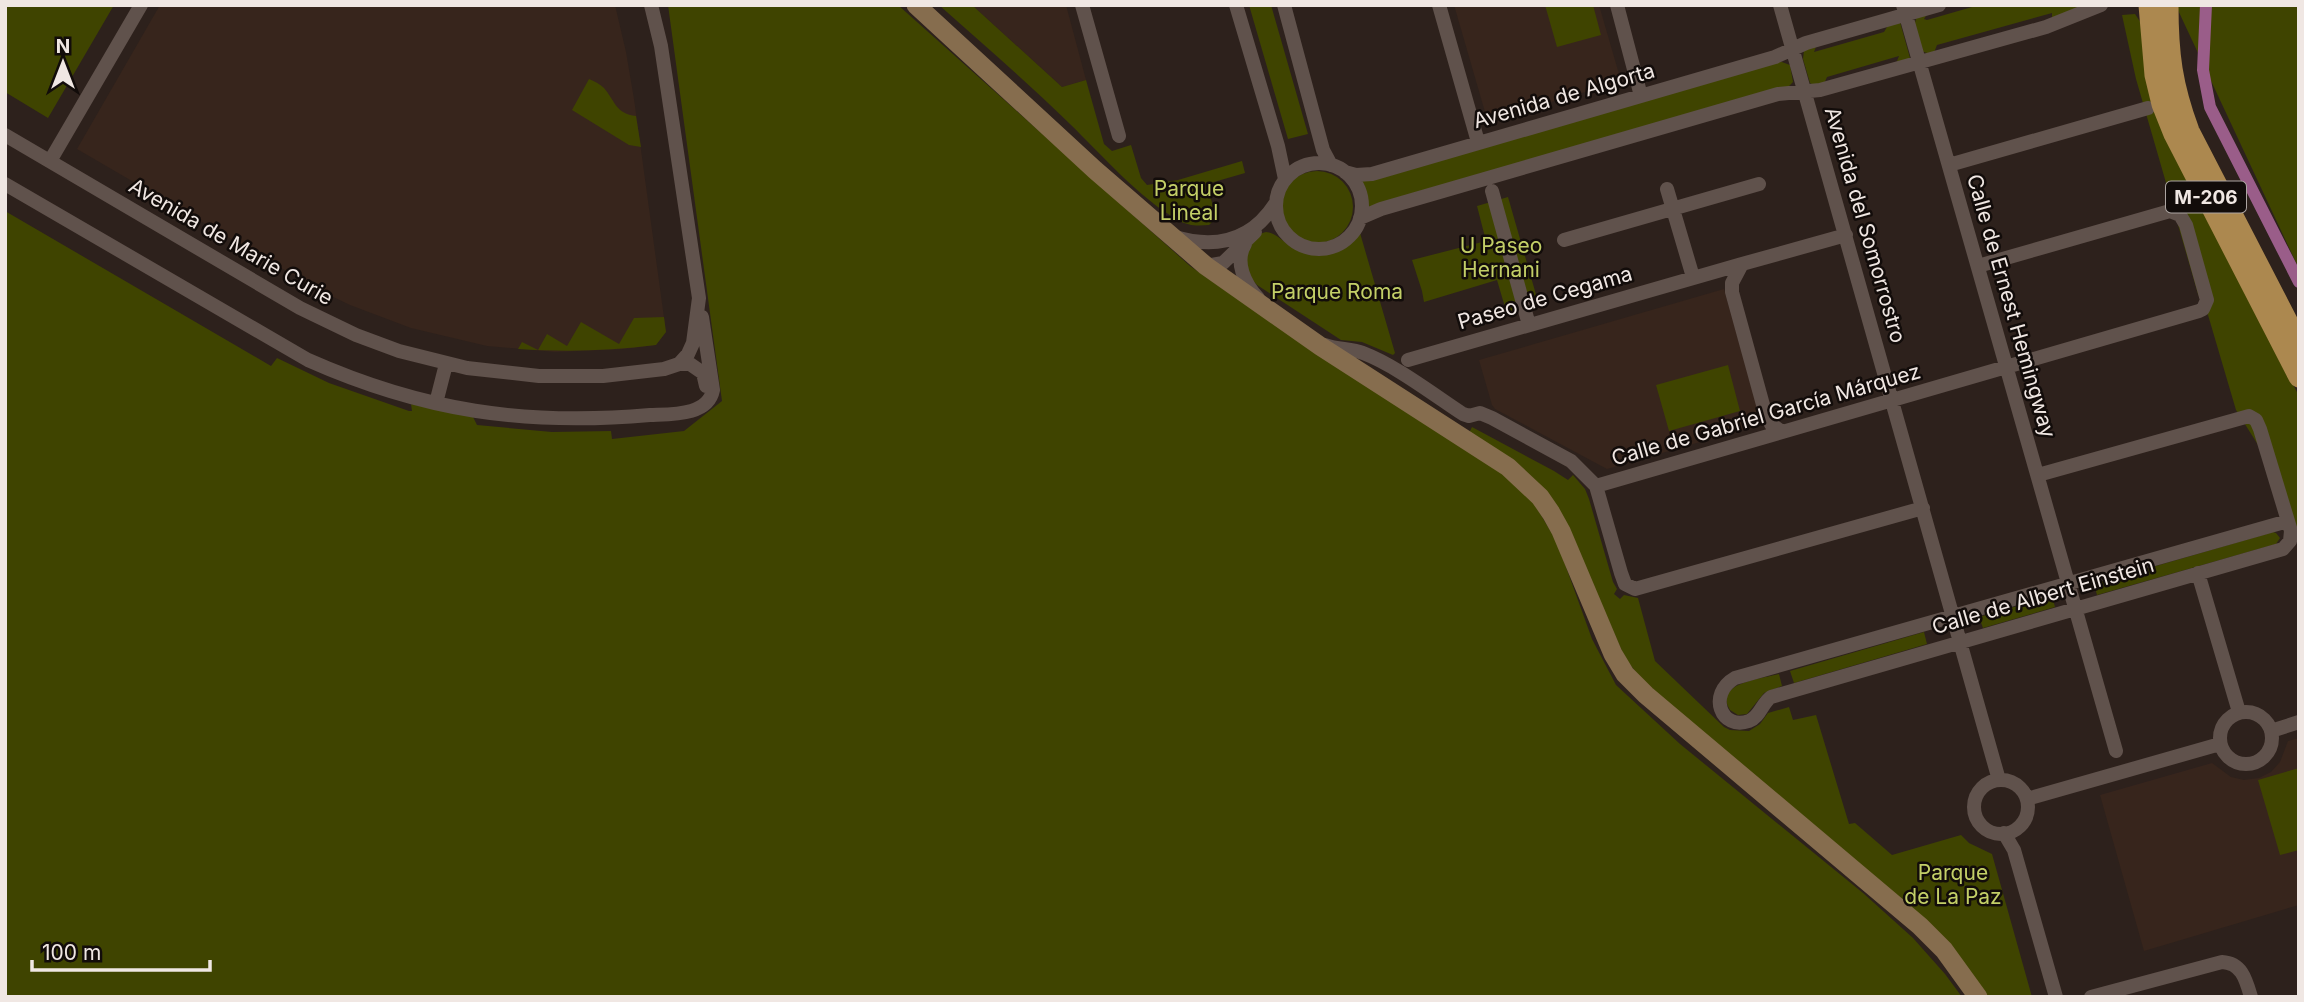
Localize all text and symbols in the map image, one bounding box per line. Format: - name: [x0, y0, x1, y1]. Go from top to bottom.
- north arrow: [28, 28, 98, 98]
- text: N: [56, 35, 70, 58]
- street label: Avenida de Algorta: [1470, 58, 1658, 133]
- street label: Avenida del Somorrostro: [1820, 104, 1911, 346]
- street label: Calle de Ernest Hemingway: [1962, 171, 2061, 441]
- street label: Avenida de Marie Curie: [125, 173, 338, 310]
- park label: Parque Lineal: [1154, 176, 1224, 225]
- road number: M-206: [2166, 182, 2246, 212]
- park label: U Paseo Hernani: [1460, 233, 1542, 282]
- street label: Paseo de Cegama: [1455, 261, 1635, 334]
- park label: Parque Roma: [1271, 279, 1403, 304]
- street label: Calle de Gabriel García Márquez: [1608, 358, 1923, 471]
- street label: Calle de Albert Einstein: [1929, 552, 2157, 639]
- park label: Parque de La Paz: [1904, 860, 2002, 909]
- scale bar: [32, 928, 210, 972]
- text: 100 m: [42, 940, 101, 965]

